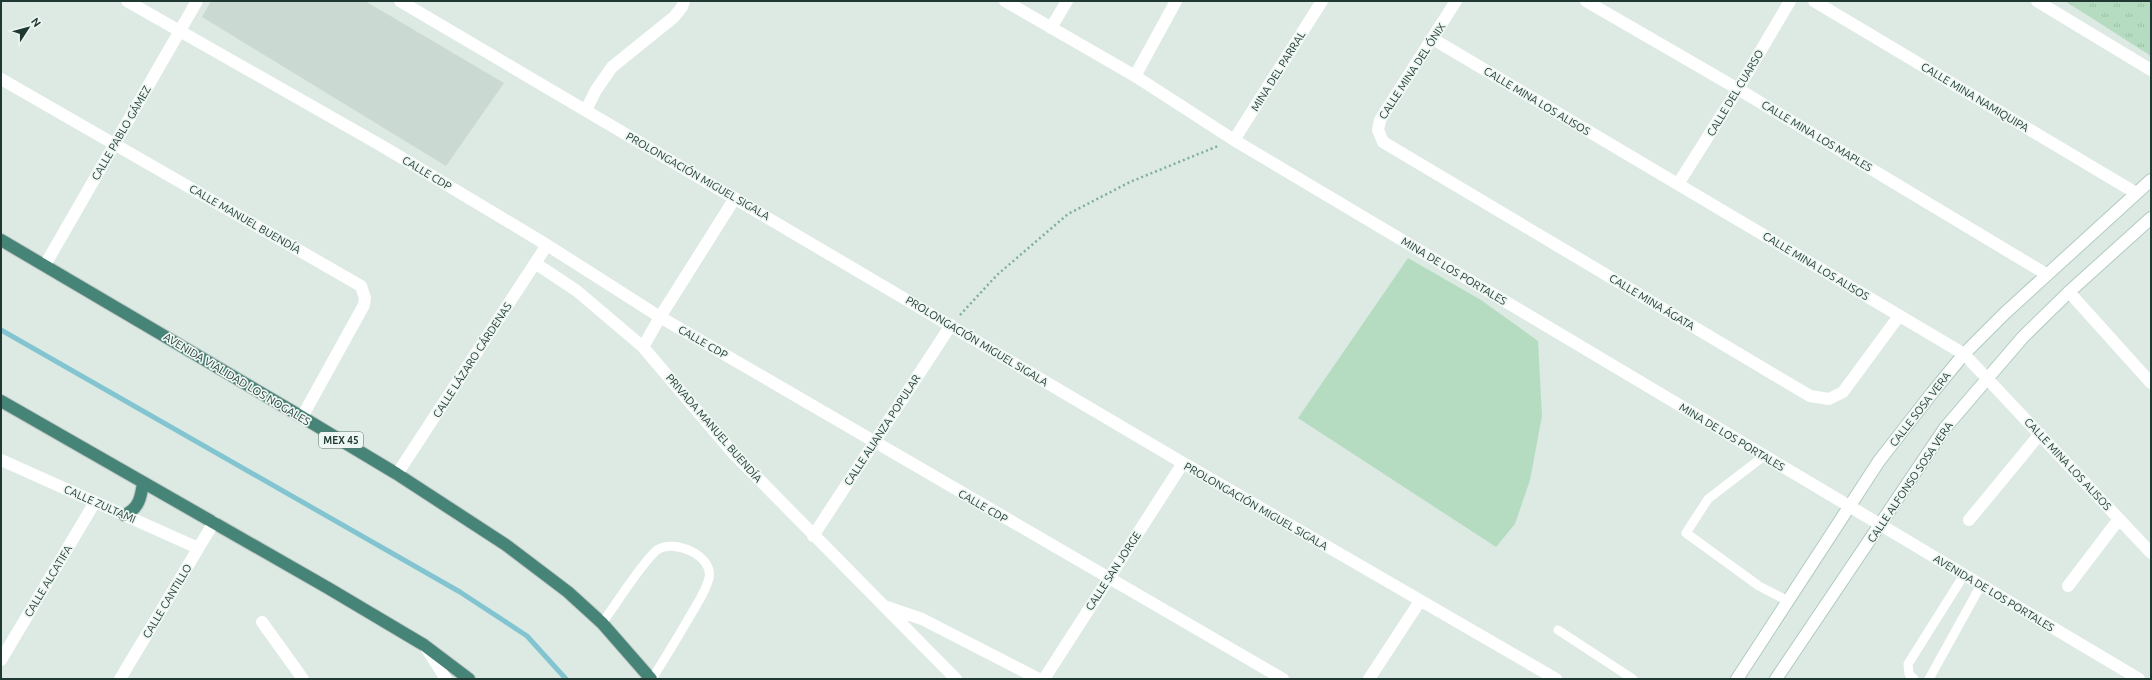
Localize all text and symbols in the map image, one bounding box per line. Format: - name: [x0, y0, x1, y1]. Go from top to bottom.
- north arrow: [8, 8, 48, 48]
- text: N: [29, 15, 43, 29]
- street label: CALLE MINA DEL ÓNIX: [1376, 20, 1448, 121]
- street label: MINA DEL PARRAL: [1249, 28, 1308, 113]
- street label: CALLE DEL CUARSO: [1704, 48, 1766, 138]
- street label: CALLE MINA NAMIQUIPA: [1919, 60, 2032, 134]
- street label: CALLE MINA LOS ALISOS: [1482, 65, 1592, 138]
- street label: CALLE PABLO GÁMEZ: [88, 83, 153, 182]
- street label: CALLE MINA LOS MAPLES: [1760, 98, 1875, 174]
- street label: PROLONGACIÓN MIGUEL SIGALA: [624, 129, 773, 223]
- street label: CALLE CDP: [400, 154, 454, 193]
- street label: CALLE MANUEL BUENDÍA: [187, 181, 304, 256]
- street label: CALLE MINA LOS ALISOS: [1761, 230, 1871, 303]
- street label: MINA DE LOS PORTALES: [1399, 235, 1509, 307]
- street label: CALLE MINA ÁGATA: [1607, 271, 1698, 333]
- street label: PROLONGACIÓN MIGUEL SIGALA: [904, 293, 1052, 389]
- street label: CALLE LÁZARO CÁRDENAS: [429, 300, 514, 420]
- street label: CALLE CDP: [676, 323, 730, 361]
- street label: AVENIDA VIALIDAD LOS NOGALES: [162, 330, 313, 428]
- street label: CALLE SOSA VERA: [1887, 369, 1953, 449]
- street label: PRIVADA MANUEL BUENDÍA: [664, 371, 766, 485]
- street label: CALLE ALIANZA POPULAR: [842, 372, 922, 488]
- street label: MINA DE LOS PORTALES: [1677, 401, 1787, 473]
- street label: CALLE MINA LOS ALISOS: [2022, 415, 2114, 513]
- street label: CALLE ALFONSO SOSA VERA: [1865, 419, 1955, 545]
- road number: MEX 45: [319, 432, 363, 448]
- street label: PROLONGACIÓN MIGUEL SIGALA: [1182, 459, 1331, 553]
- street label: CALLE ZULTAMI: [62, 483, 138, 525]
- street label: CALLE CDP: [956, 487, 1010, 525]
- street label: CALLE SAN JORGE: [1083, 529, 1143, 613]
- street label: CALLE ALCATIFA: [22, 542, 75, 619]
- street label: AVENIDA DE LOS PORTALES: [1932, 552, 2057, 634]
- street label: CALLE CANTILLO: [140, 562, 194, 640]

